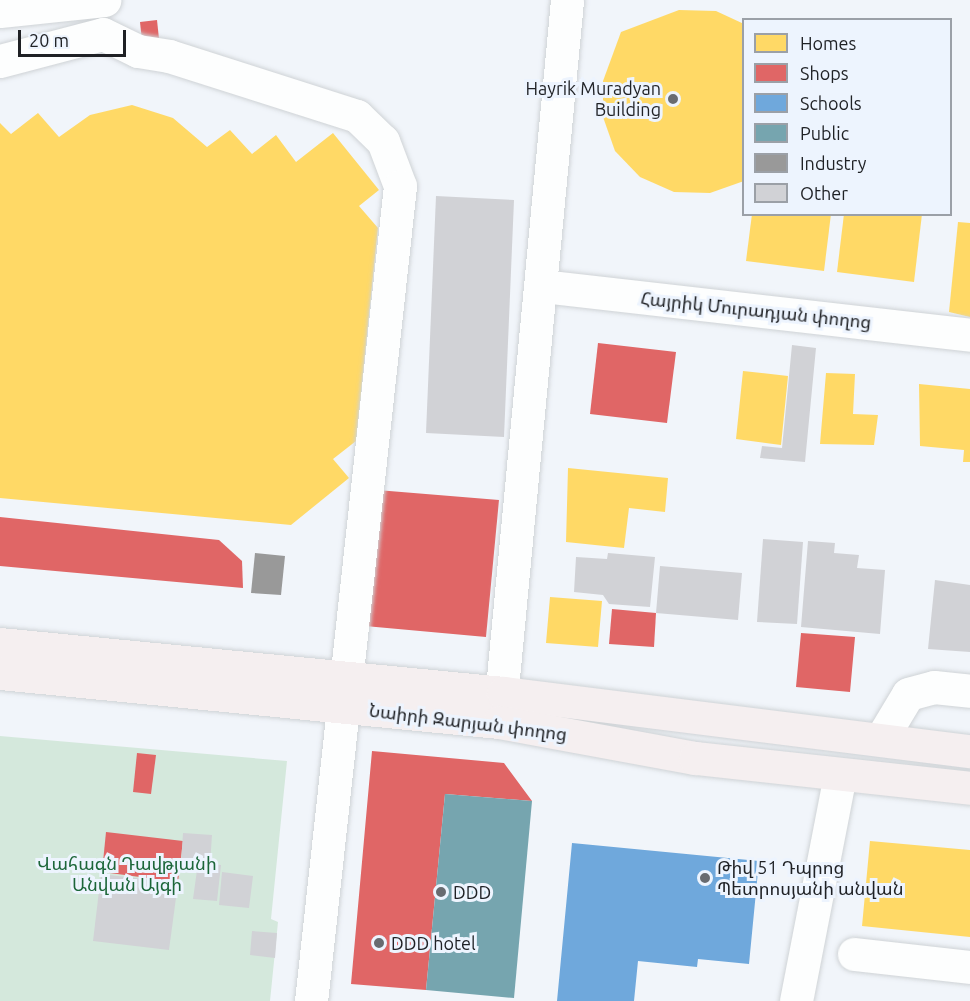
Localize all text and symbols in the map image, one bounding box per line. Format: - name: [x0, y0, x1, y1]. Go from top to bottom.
- scale bar: [21, 18, 129, 56]
- legend: [742, 18, 952, 216]
- text: 20 m: [29, 30, 69, 50]
- text: Homes: [800, 33, 856, 53]
- text: Shops: [800, 63, 849, 83]
- place label: Hayrik Muradyan Building: [525, 78, 661, 121]
- marker: Hayrik Muradyan Building: [666, 92, 680, 106]
- text: Schools: [800, 93, 862, 113]
- text: Public: [800, 123, 849, 143]
- text: Industry: [800, 153, 866, 173]
- text: Other: [800, 183, 848, 203]
- street label: Հայրիկ Մուրադյան փողոց: [640, 287, 872, 333]
- street label: Նաիրի Զարյան փողոց: [368, 699, 568, 745]
- park label: Վահագն Դավթյանի Անվան Այգի: [37, 853, 217, 896]
- place label: Թիվ 51 Դպրոց Պետրոսյանի անվան: [717, 857, 903, 900]
- marker: Թիվ 51 Դպրոց Պետրոսյանի անվան: [698, 871, 712, 885]
- place label: DDD: [453, 881, 491, 903]
- marker: DDD: [434, 885, 448, 899]
- place label: DDD hotel: [391, 932, 476, 954]
- marker: DDD hotel: [372, 936, 386, 950]

